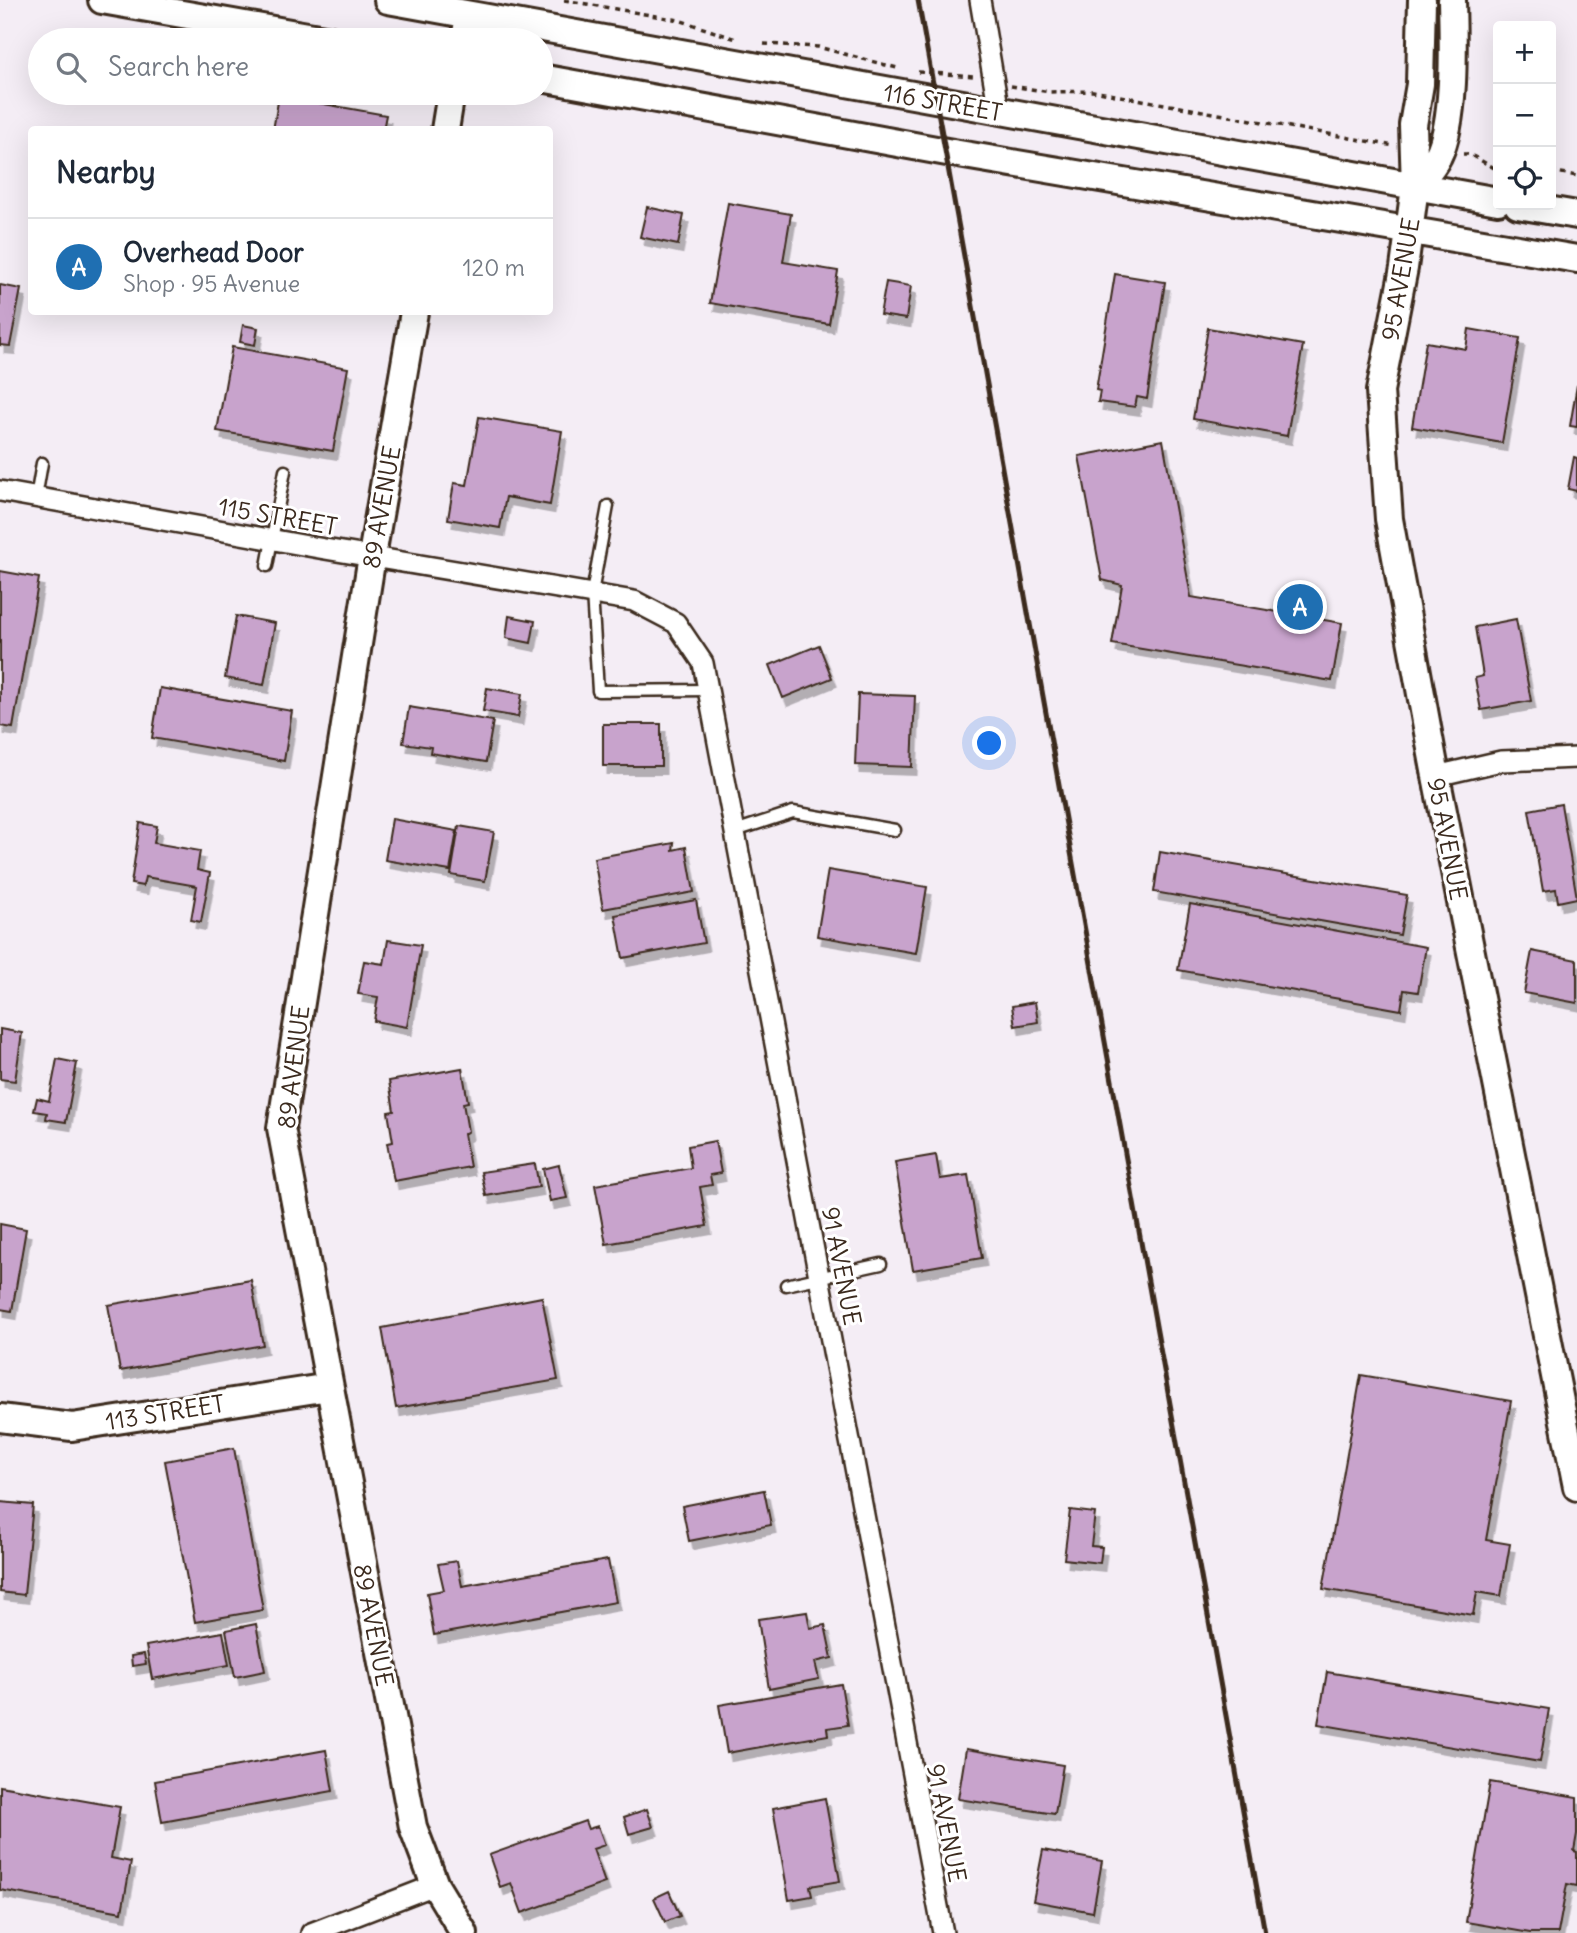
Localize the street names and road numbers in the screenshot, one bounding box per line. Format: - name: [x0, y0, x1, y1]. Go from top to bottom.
- street label: 116 STREET: [881, 77, 1005, 127]
- street label: 95 AVENUE: [1374, 215, 1426, 343]
- street label: 89 AVENUE: [355, 443, 407, 571]
- street label: 115 STREET: [216, 491, 340, 541]
- street label: 95 AVENUE: [1421, 775, 1475, 903]
- street label: 89 AVENUE: [271, 1004, 315, 1130]
- street label: 91 AVENUE: [816, 1204, 868, 1328]
- street label: 113 STREET: [103, 1388, 227, 1436]
- street label: 89 AVENUE: [347, 1561, 401, 1689]
- street label: 91 AVENUE: [921, 1761, 973, 1885]

